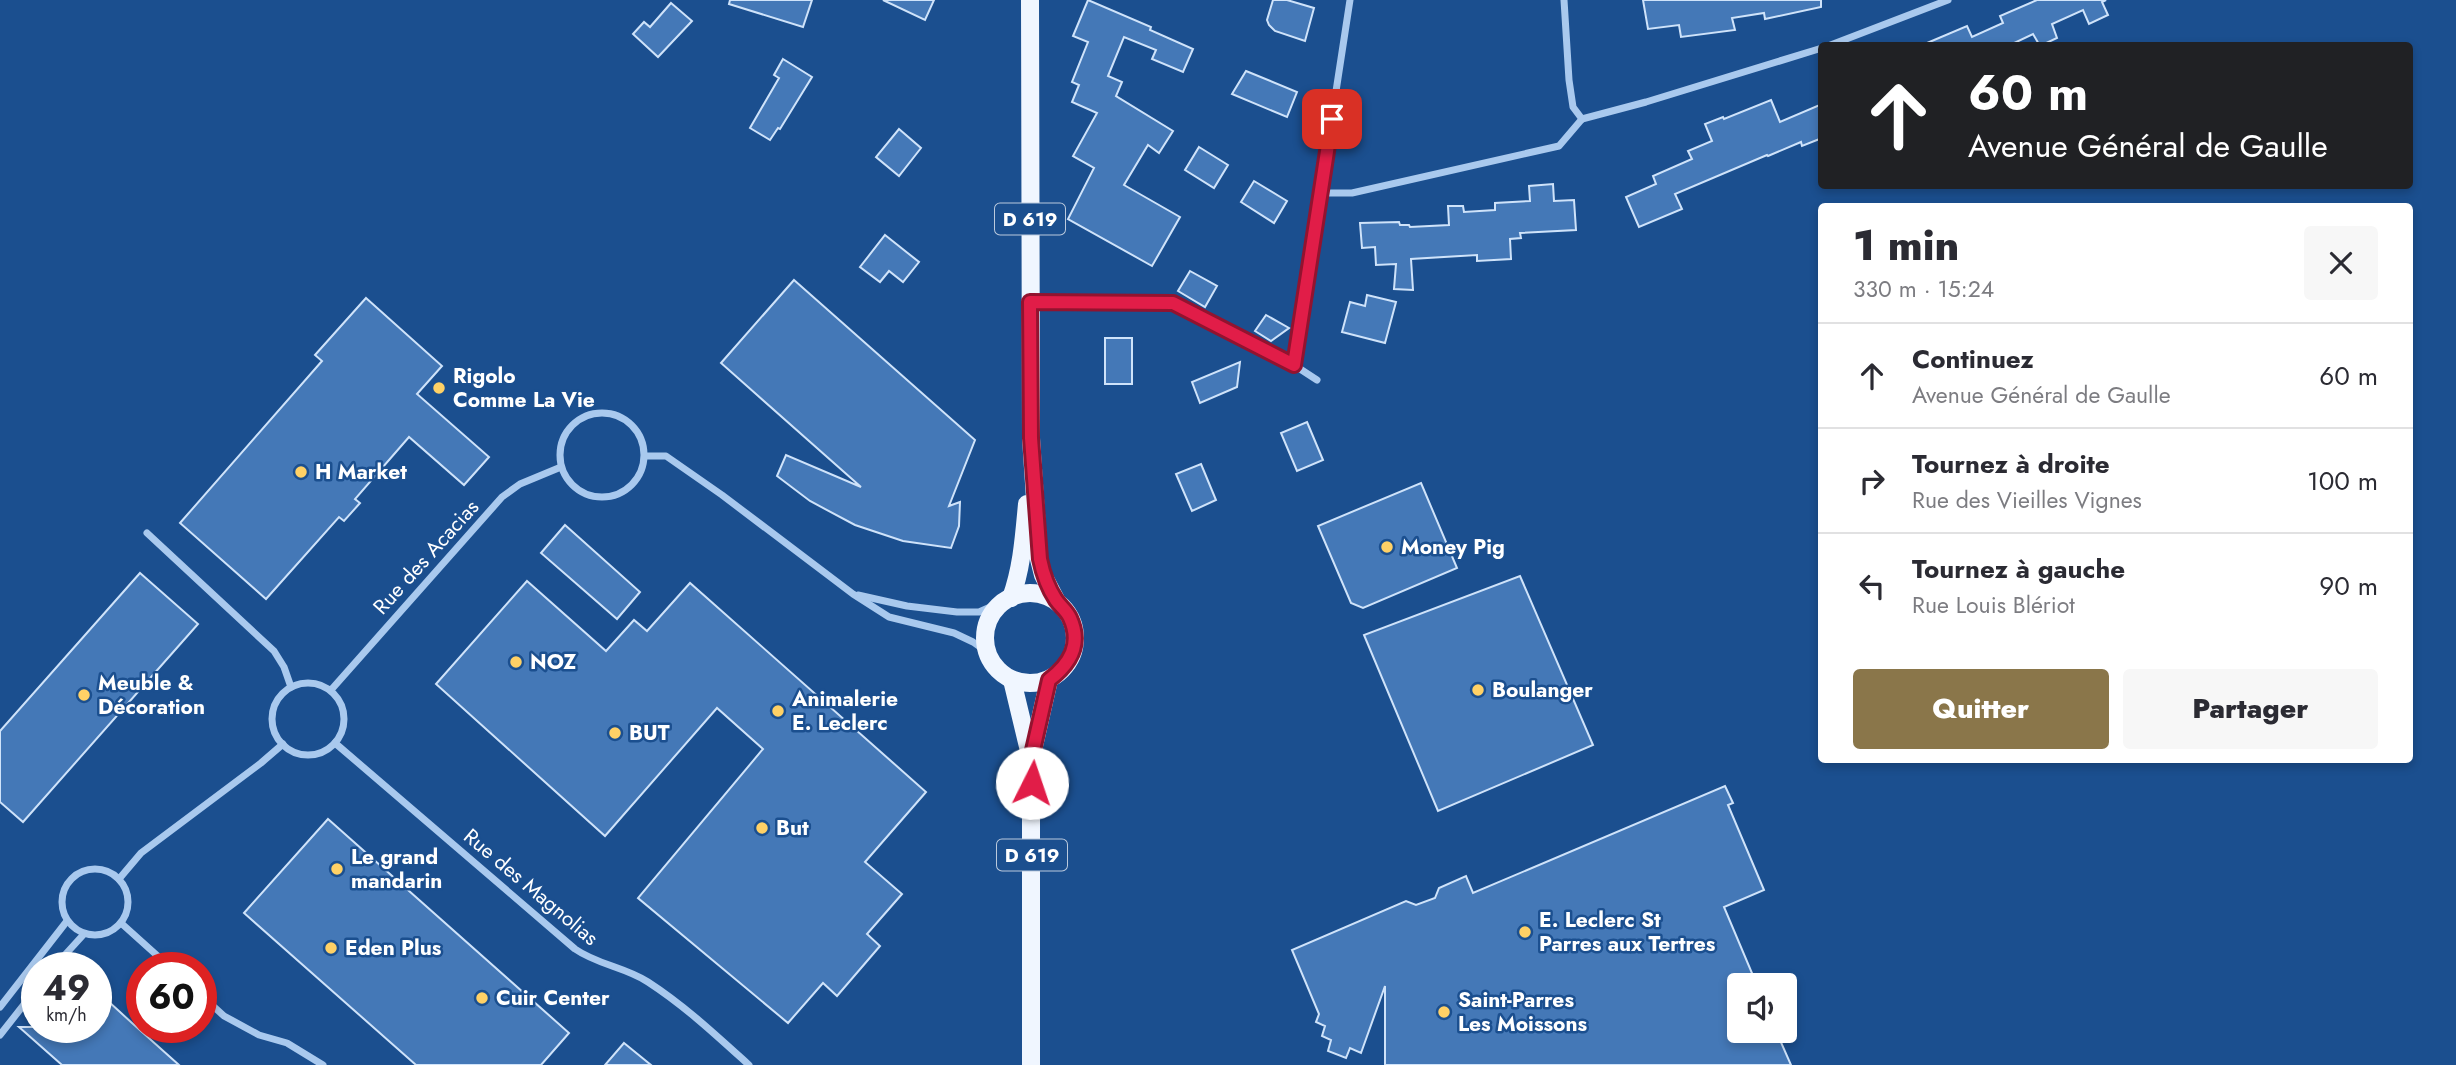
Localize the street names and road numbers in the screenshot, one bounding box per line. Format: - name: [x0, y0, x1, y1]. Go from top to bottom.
- road number: D 619: [995, 204, 1065, 234]
- street label: Rue des Acacias: [366, 493, 486, 621]
- street label: Rue des Magnolias: [457, 822, 605, 952]
- road number: D 619: [997, 840, 1067, 870]

